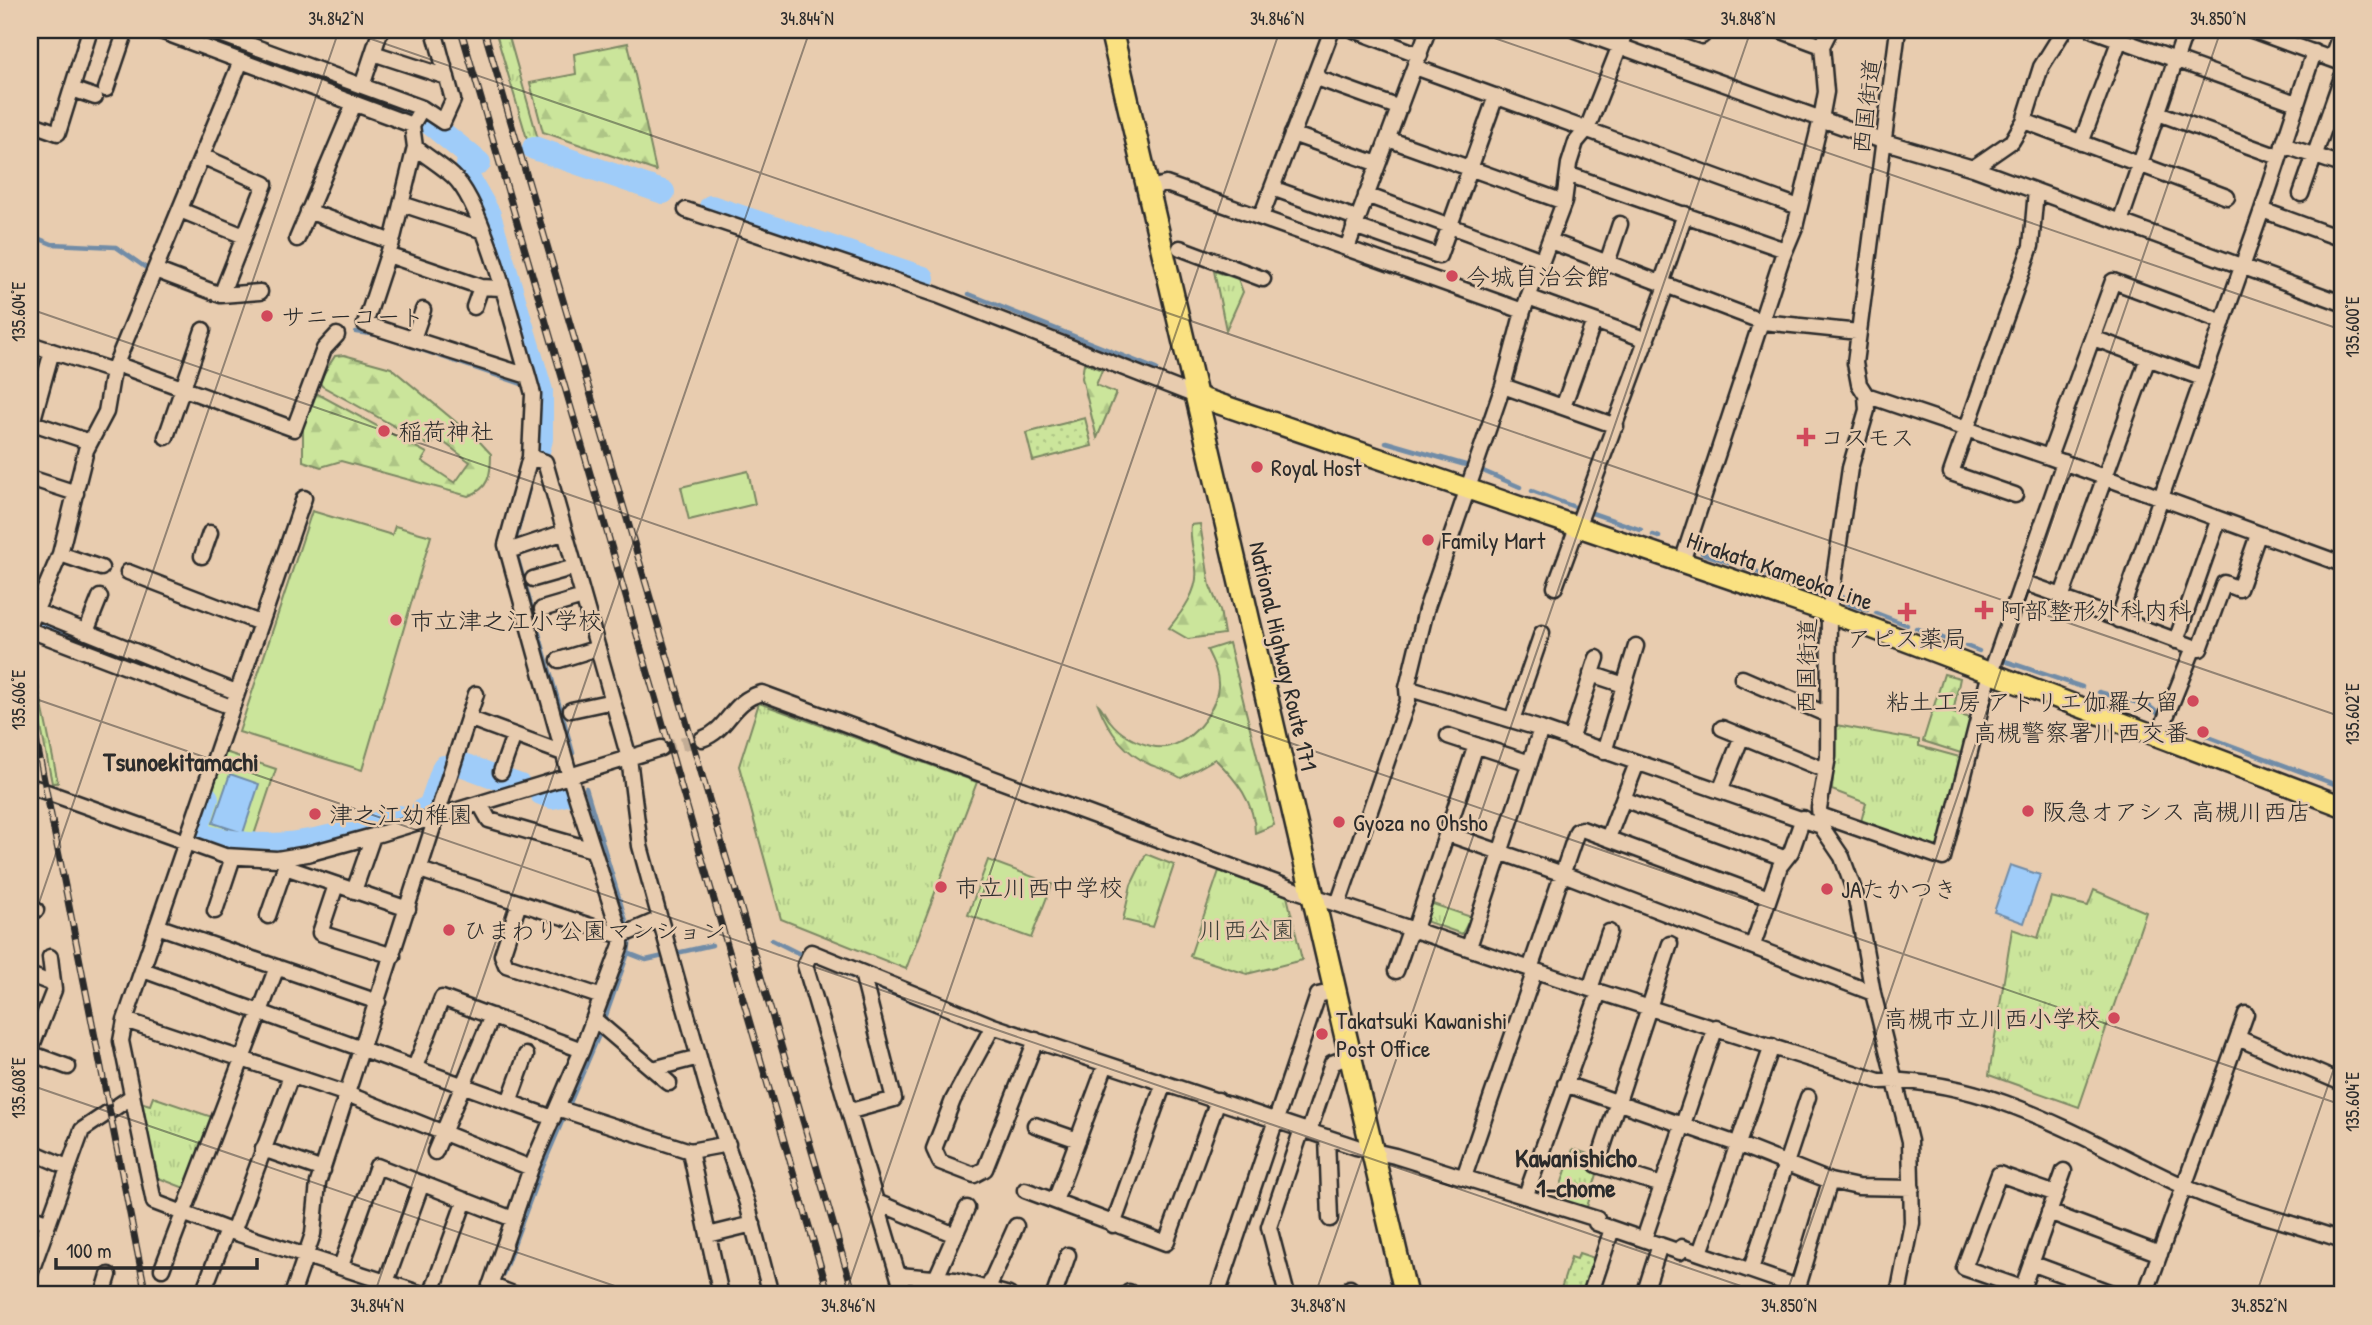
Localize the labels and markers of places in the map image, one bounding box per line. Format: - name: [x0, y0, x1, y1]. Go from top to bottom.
- place label: 今城自治会館: [1466, 260, 1610, 292]
- marker: 今城自治会館: [1444, 268, 1460, 284]
- place label: サニーコート: [281, 300, 425, 332]
- marker: サニーコート: [259, 308, 275, 324]
- place label: 稲荷神社: [398, 415, 494, 447]
- place label: コスモス: [1820, 421, 1915, 453]
- marker: 稲荷神社: [376, 423, 392, 439]
- marker: コスモス: [1798, 429, 1814, 445]
- place label: Royal Host: [1271, 451, 1362, 483]
- marker: Royal Host: [1249, 459, 1265, 475]
- place label: Family Mart: [1441, 524, 1546, 556]
- marker: Family Mart: [1420, 532, 1436, 548]
- place label: 阿部整形外科内科: [2000, 594, 2192, 626]
- marker: 阿部整形外科内科: [1974, 600, 1994, 620]
- place label: 市立津之江小学校: [410, 604, 602, 636]
- marker: アピス薬局: [1899, 604, 1915, 620]
- marker: 市立津之江小学校: [388, 612, 404, 628]
- place label: アピス薬局: [1847, 622, 1967, 654]
- place label: 粘土工房 アトリエ伽羅女留: [1885, 685, 2179, 717]
- marker: 粘土工房 アトリエ伽羅女留: [2185, 693, 2201, 709]
- place label: 高槻警察署川西交番: [1973, 716, 2189, 748]
- marker: 高槻警察署川西交番: [2195, 724, 2211, 740]
- place label: 阪急オアシス 高槻川西店: [2042, 795, 2311, 827]
- place label: 津之江幼稚園: [329, 798, 473, 830]
- marker: 阪急オアシス 高槻川西店: [2020, 803, 2036, 819]
- marker: 津之江幼稚園: [307, 806, 323, 822]
- place label: Gyoza no Ohsho: [1353, 806, 1488, 838]
- marker: Gyoza no Ohsho: [1331, 814, 1347, 830]
- place label: 市立川西中学校: [955, 871, 1123, 903]
- place label: JAたかつき: [1841, 873, 1958, 905]
- marker: 市立川西中学校: [933, 879, 949, 895]
- marker: JAたかつき: [1819, 881, 1835, 897]
- place label: ひまわり公園マンション: [463, 914, 726, 946]
- marker: ひまわり公園マンション: [441, 922, 457, 938]
- place label: 高槻市立川西小学校: [1884, 1002, 2100, 1034]
- place label: Takatsuki Kawanishi Post Office: [1336, 1004, 1507, 1064]
- marker: 高槻市立川西小学校: [2106, 1010, 2122, 1026]
- marker: Takatsuki Kawanishi Post Office: [1314, 1026, 1330, 1042]

